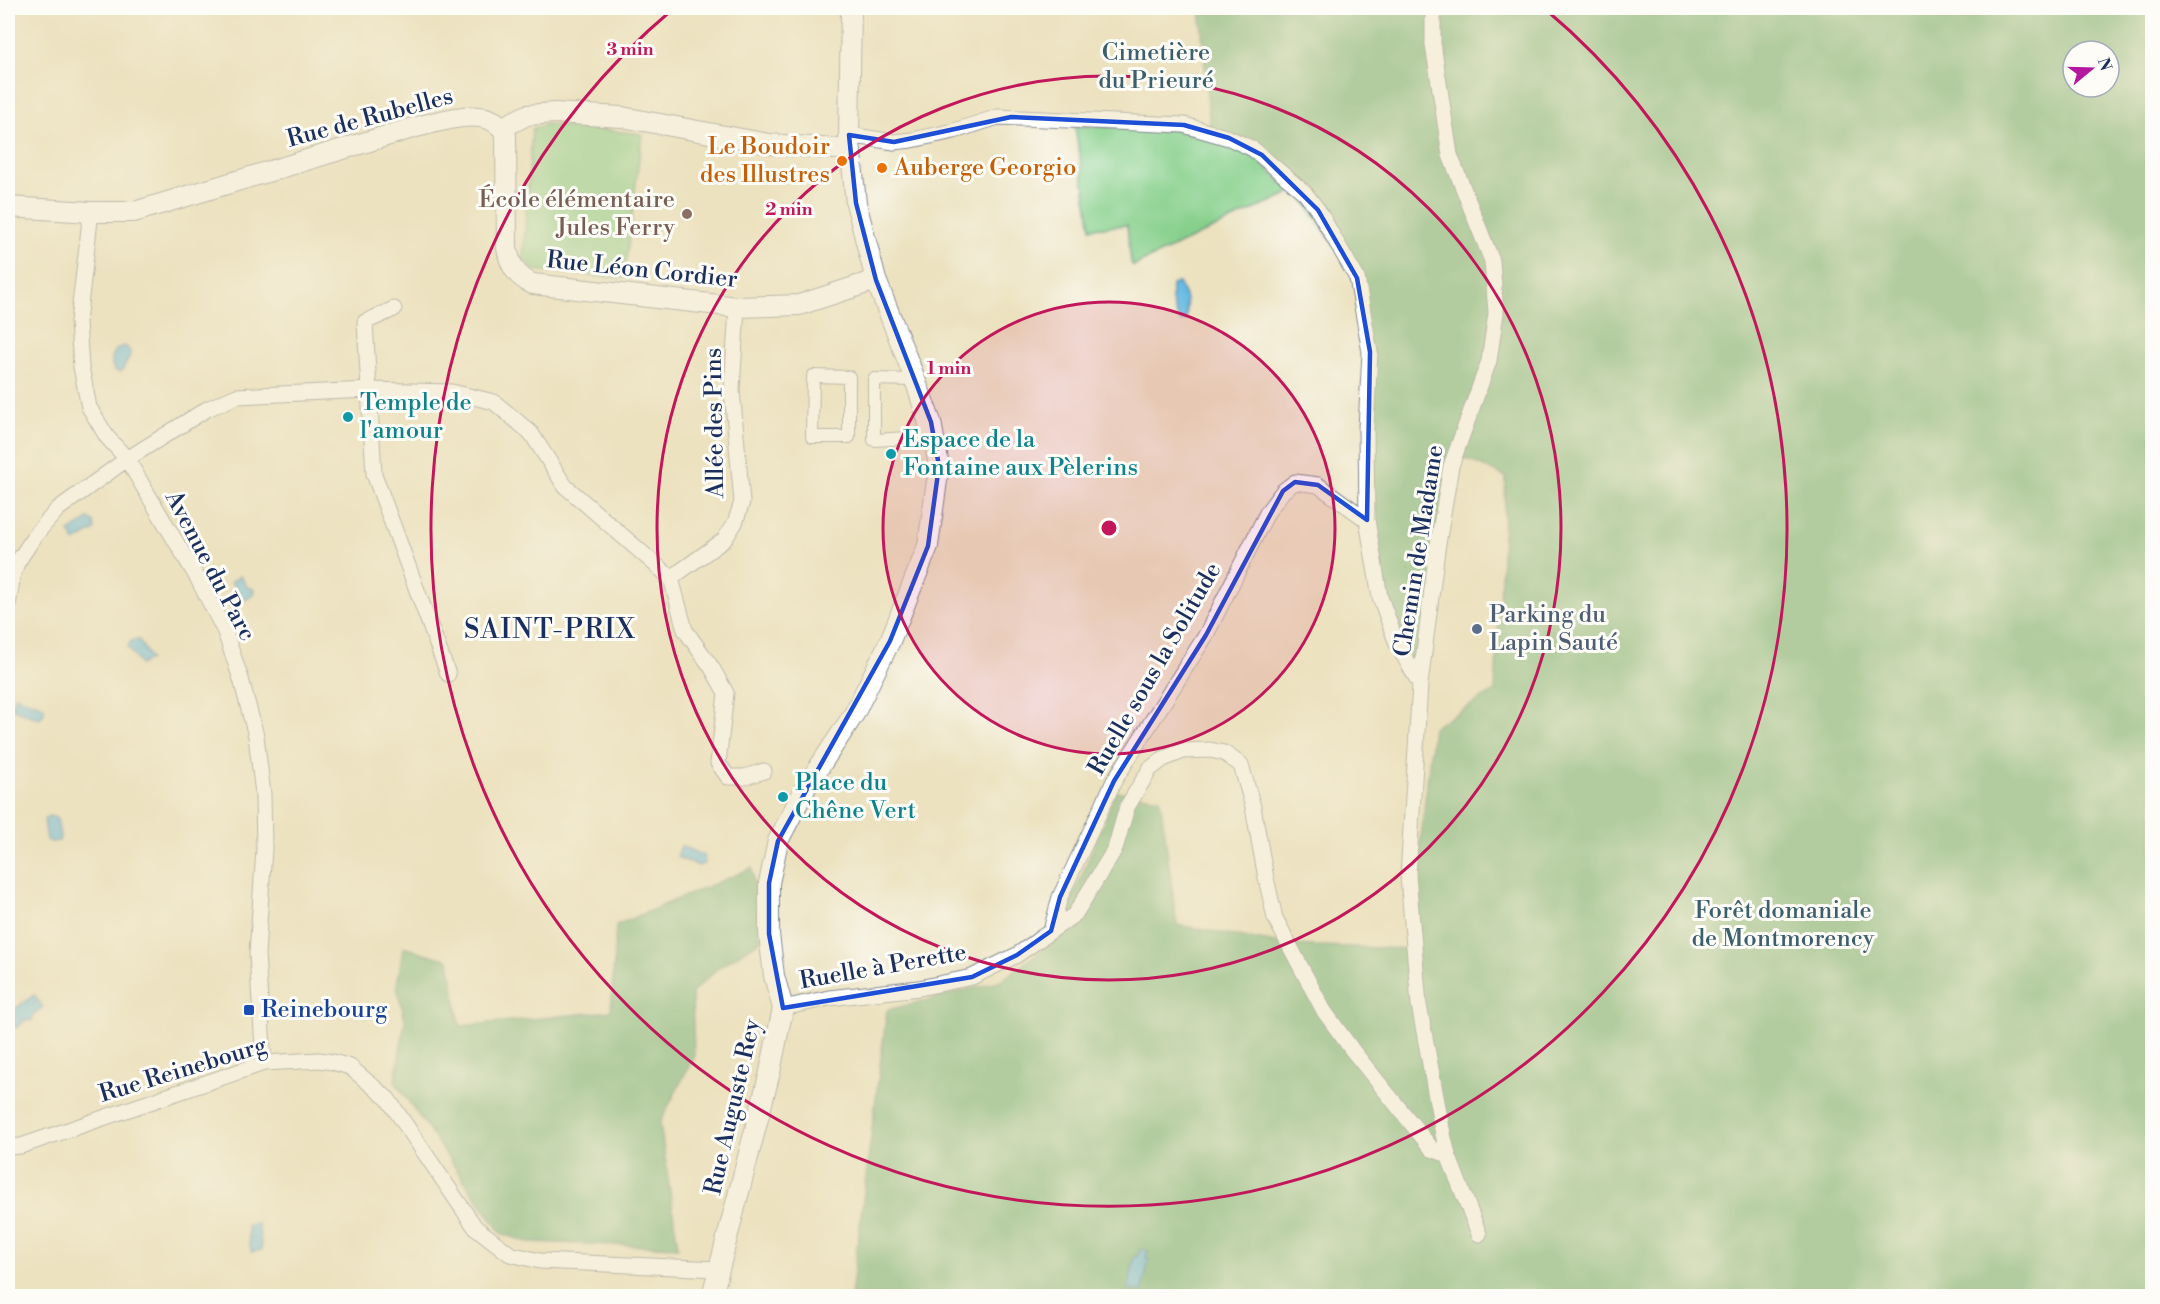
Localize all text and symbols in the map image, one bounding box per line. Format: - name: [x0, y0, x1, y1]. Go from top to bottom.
- text: 3 min: [607, 38, 653, 61]
- park label: Cimetière du Prieuré: [1098, 38, 1214, 96]
- north arrow: [2061, 39, 2121, 99]
- text: N: [2093, 55, 2116, 74]
- street label: Rue de Rubelles: [284, 81, 456, 155]
- place label: Le Boudoir des Illustres: [700, 132, 830, 190]
- place label: Auberge Georgio: [893, 153, 1076, 183]
- marker: Le Boudoir des Illustres: [835, 154, 849, 168]
- marker: Auberge Georgio: [875, 161, 889, 175]
- place label: École élémentaire Jules Ferry: [479, 184, 675, 243]
- text: 2 min: [765, 198, 813, 221]
- marker: École élémentaire Jules Ferry: [680, 207, 694, 221]
- street label: Rue Léon Cordier: [545, 245, 739, 295]
- street label: Allée des Pins: [699, 348, 731, 499]
- text: 1 min: [927, 357, 971, 380]
- place label: Temple de l'amour: [360, 388, 472, 446]
- marker: Temple de l'amour: [341, 410, 355, 424]
- place label: Espace de la Fontaine aux Pèlerins: [903, 425, 1138, 483]
- street label: Chemin de Madame: [1387, 443, 1451, 659]
- marker: Espace de la Fontaine aux Pèlerins: [884, 447, 898, 461]
- street label: Avenue du Parc: [157, 485, 262, 646]
- centre of rings: [1099, 518, 1119, 538]
- street label: Ruelle sous la Solitude: [1082, 557, 1228, 781]
- place label: Parking du Lapin Sauté: [1489, 600, 1618, 658]
- district label: SAINT-PRIX: [464, 613, 636, 647]
- marker: Parking du Lapin Sauté: [1470, 622, 1484, 636]
- place label: Place du Chêne Vert: [795, 768, 917, 826]
- marker: Place du Chêne Vert: [776, 790, 790, 804]
- park label: Forêt domaniale de Montmorency: [1691, 896, 1875, 954]
- street label: Ruelle à Perette: [797, 938, 969, 996]
- place label: Reinebourg: [261, 995, 388, 1025]
- marker: Reinebourg: [242, 1003, 256, 1017]
- street label: Rue Auguste Rey: [698, 1016, 768, 1198]
- street label: Rue Reinebourg: [96, 1030, 271, 1110]

